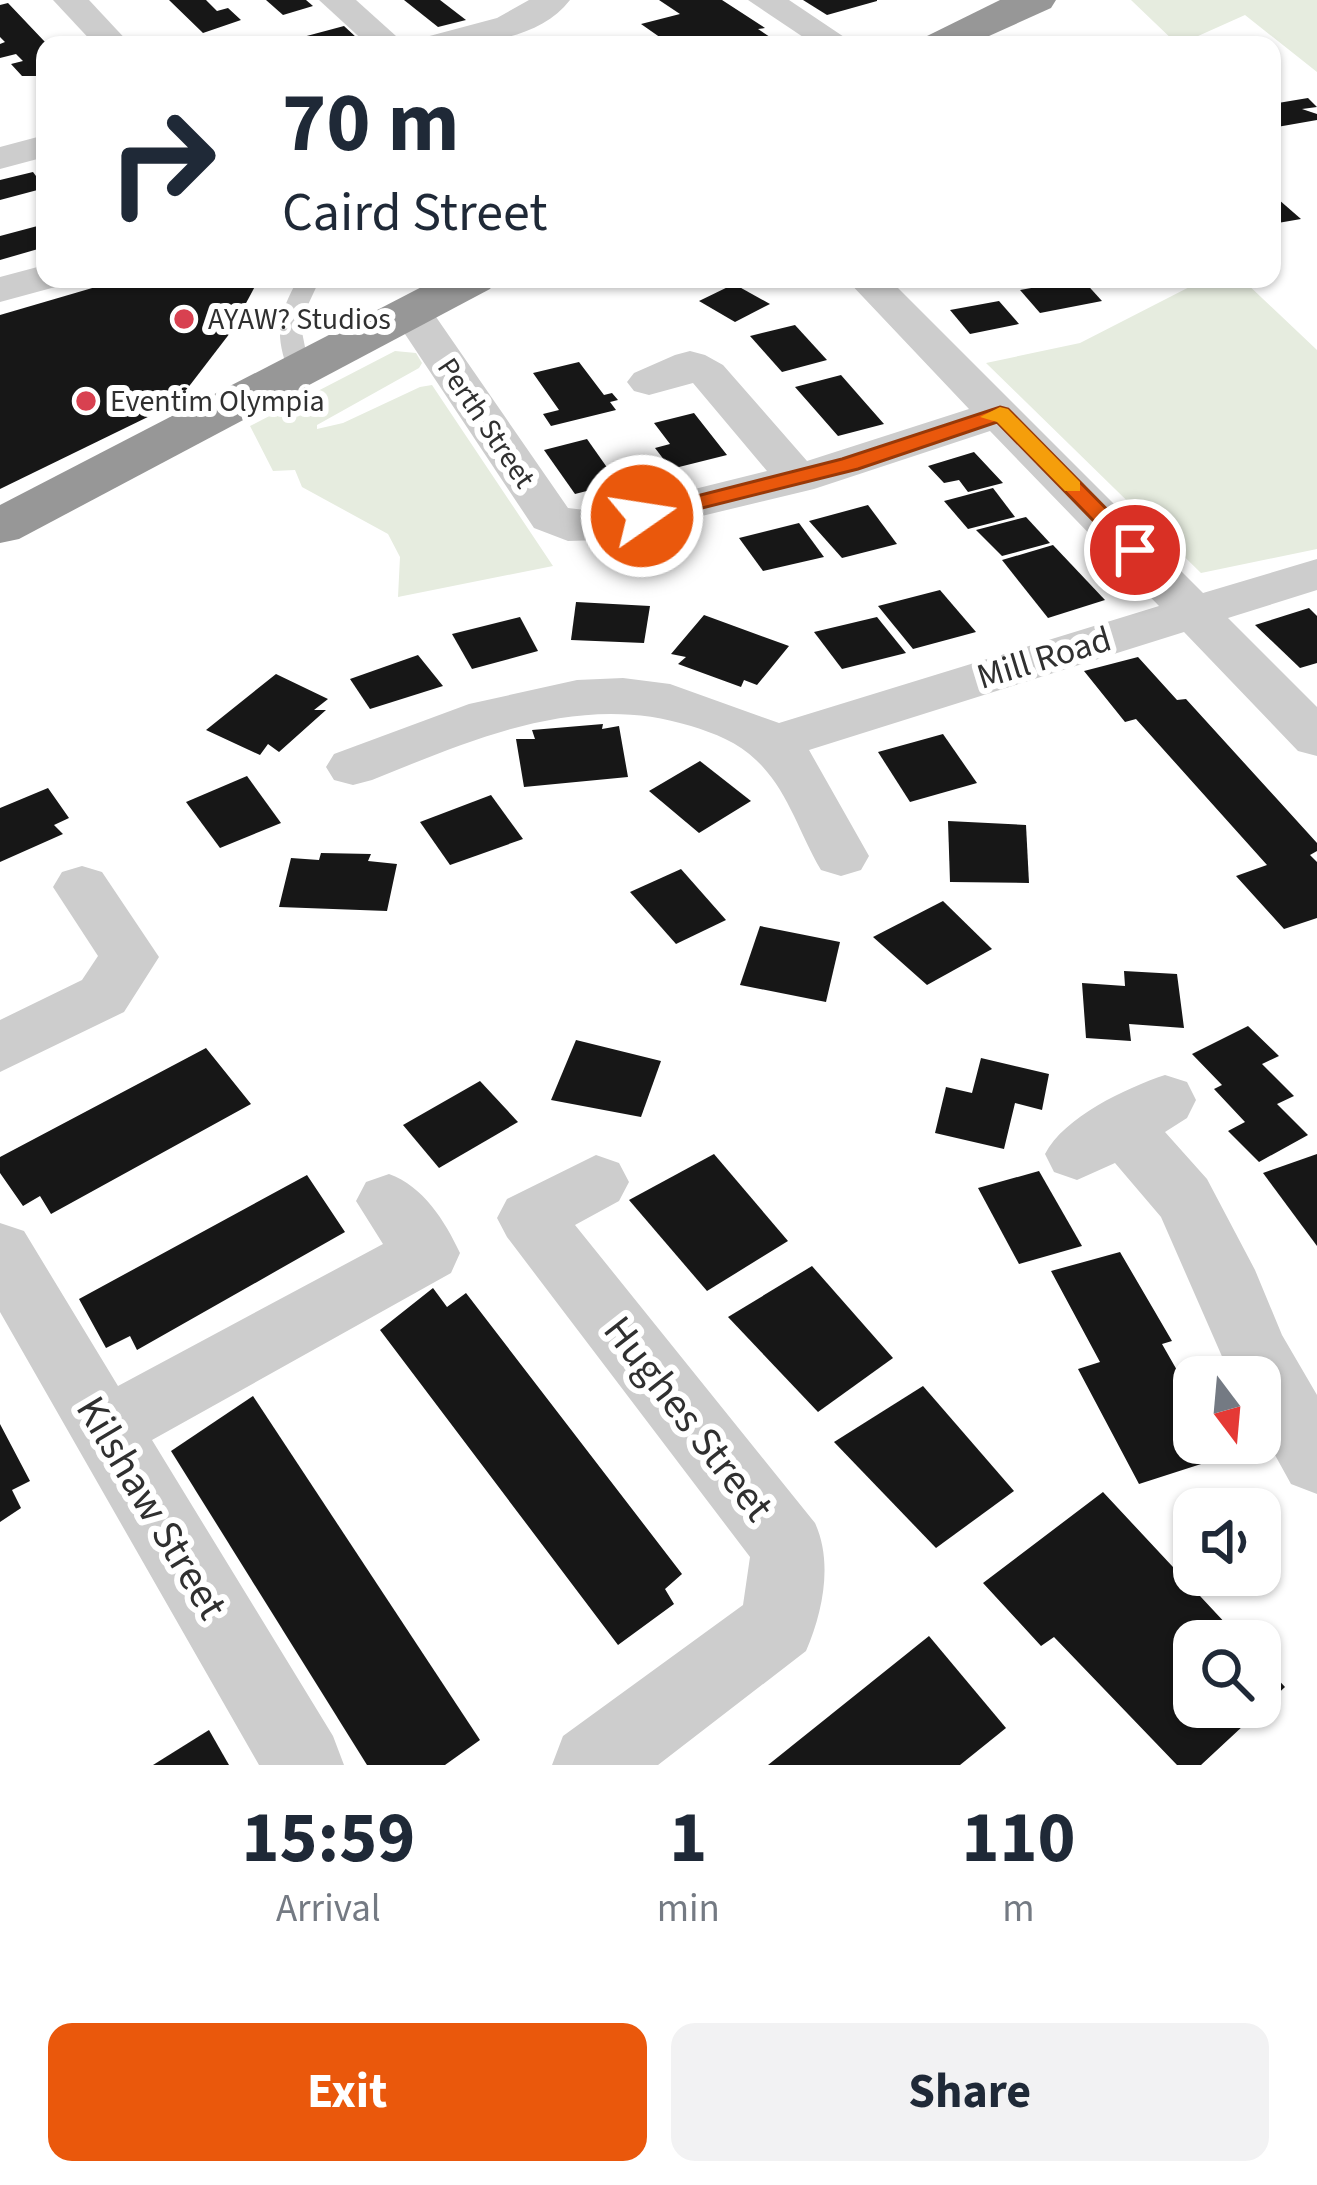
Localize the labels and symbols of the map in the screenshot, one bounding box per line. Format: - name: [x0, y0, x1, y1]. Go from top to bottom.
- place label: AYAW? Studios: [208, 298, 391, 341]
- marker: AYAW? Studios: [171, 306, 197, 332]
- street label: Perth Street: [426, 349, 546, 497]
- place label: Eventim Olympia: [110, 380, 325, 423]
- marker: Eventim Olympia: [73, 388, 99, 414]
- position arrow: [579, 453, 705, 579]
- pin: [1084, 499, 1186, 601]
- street label: Mill Road: [971, 613, 1117, 703]
- street label: Hughes Street: [589, 1303, 787, 1535]
- north arrow: [1173, 1356, 1281, 1464]
- street label: Kilshaw Street: [61, 1385, 241, 1631]

